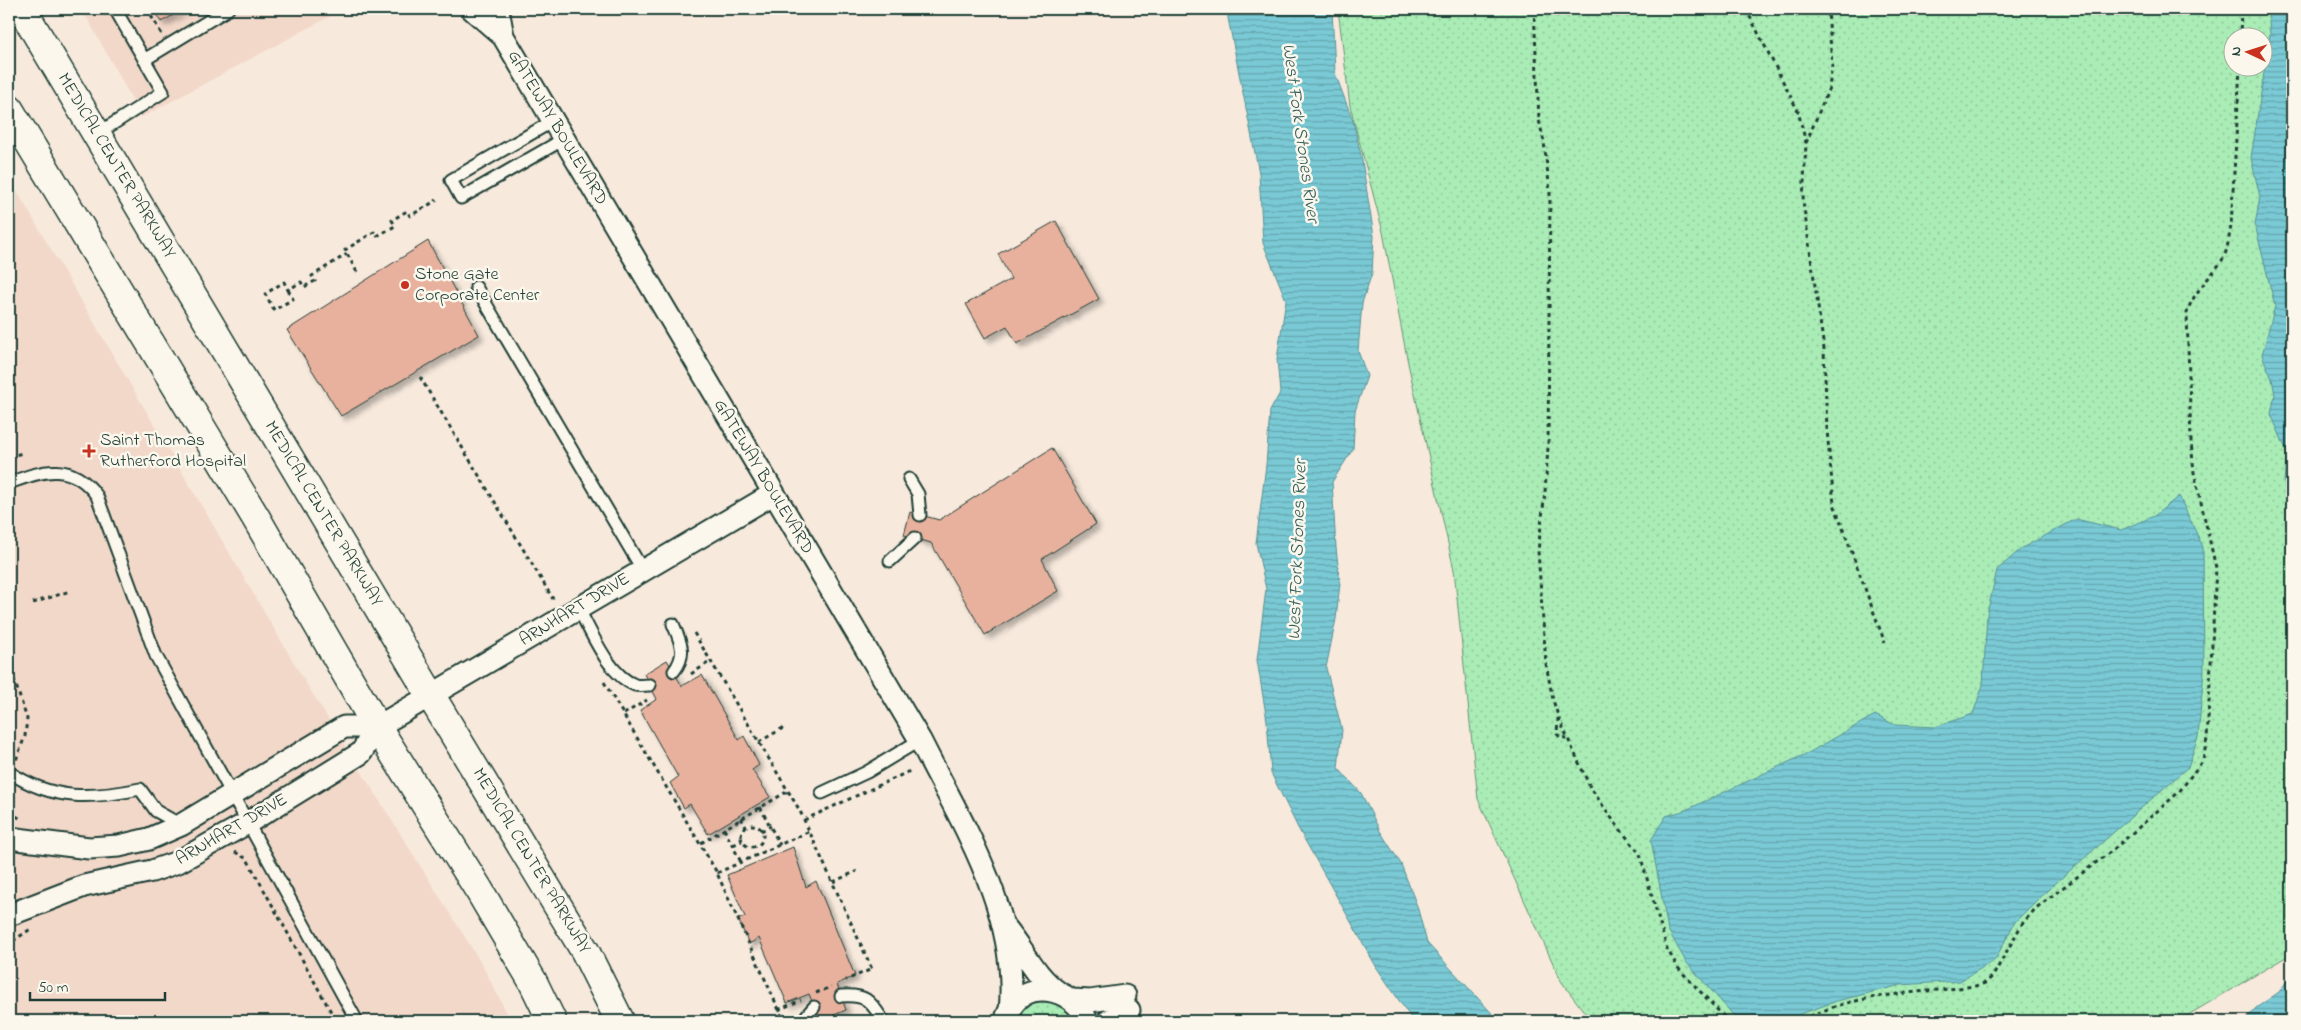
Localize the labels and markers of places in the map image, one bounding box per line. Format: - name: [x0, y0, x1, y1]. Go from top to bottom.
- place label: Stone Gate Corporate Center: [415, 262, 540, 309]
- marker: Stone Gate Corporate Center: [399, 279, 411, 291]
- place label: Saint Thomas Rutherford Hospital: [100, 428, 246, 475]
- marker: Saint Thomas Rutherford Hospital: [82, 444, 96, 458]

